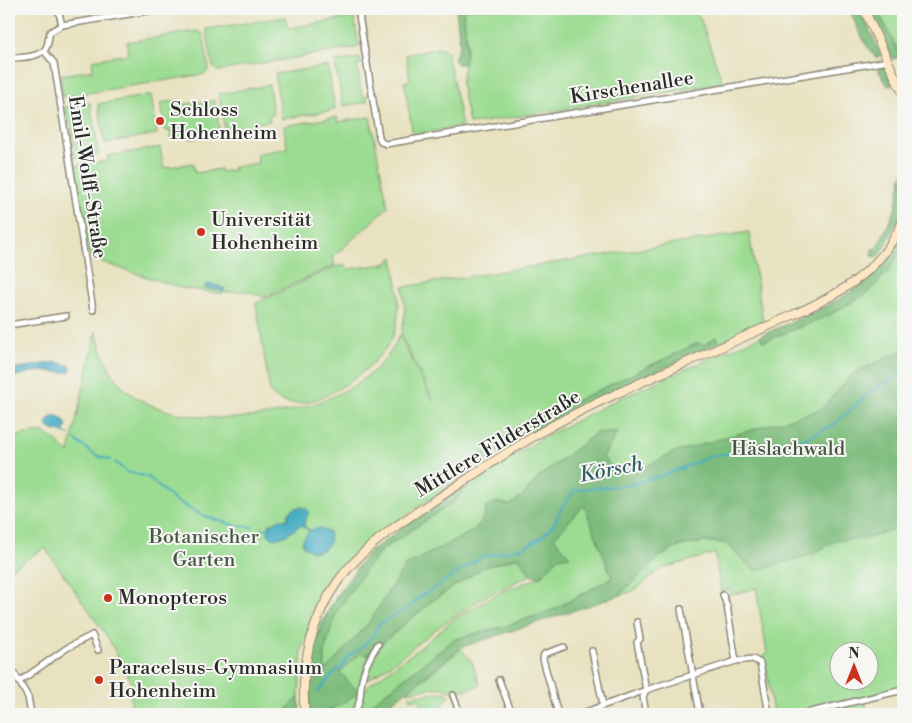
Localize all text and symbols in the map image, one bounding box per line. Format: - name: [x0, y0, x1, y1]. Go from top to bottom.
- street label: Kirschenallee: [568, 66, 696, 110]
- street label: Emil-Wolff-Straße: [62, 94, 112, 260]
- place label: Schloss Hohenheim: [170, 98, 278, 146]
- marker: Schloss Hohenheim: [154, 115, 166, 127]
- place label: Universität Hohenheim: [211, 208, 319, 256]
- marker: Universität Hohenheim: [195, 226, 207, 238]
- street label: Mittlere Filderstraße: [411, 385, 585, 503]
- park label: Häslachwald: [731, 437, 846, 462]
- water label: Körsch: [577, 451, 645, 489]
- park label: Botanischer Garten: [148, 525, 260, 573]
- place label: Monopteros: [118, 586, 227, 611]
- marker: Monopteros: [102, 592, 114, 604]
- north arrow: [830, 640, 880, 690]
- text: N: [848, 645, 860, 663]
- place label: Paracelsus-Gymnasium Hohenheim: [109, 656, 323, 704]
- marker: Paracelsus-Gymnasium Hohenheim: [93, 674, 105, 686]

